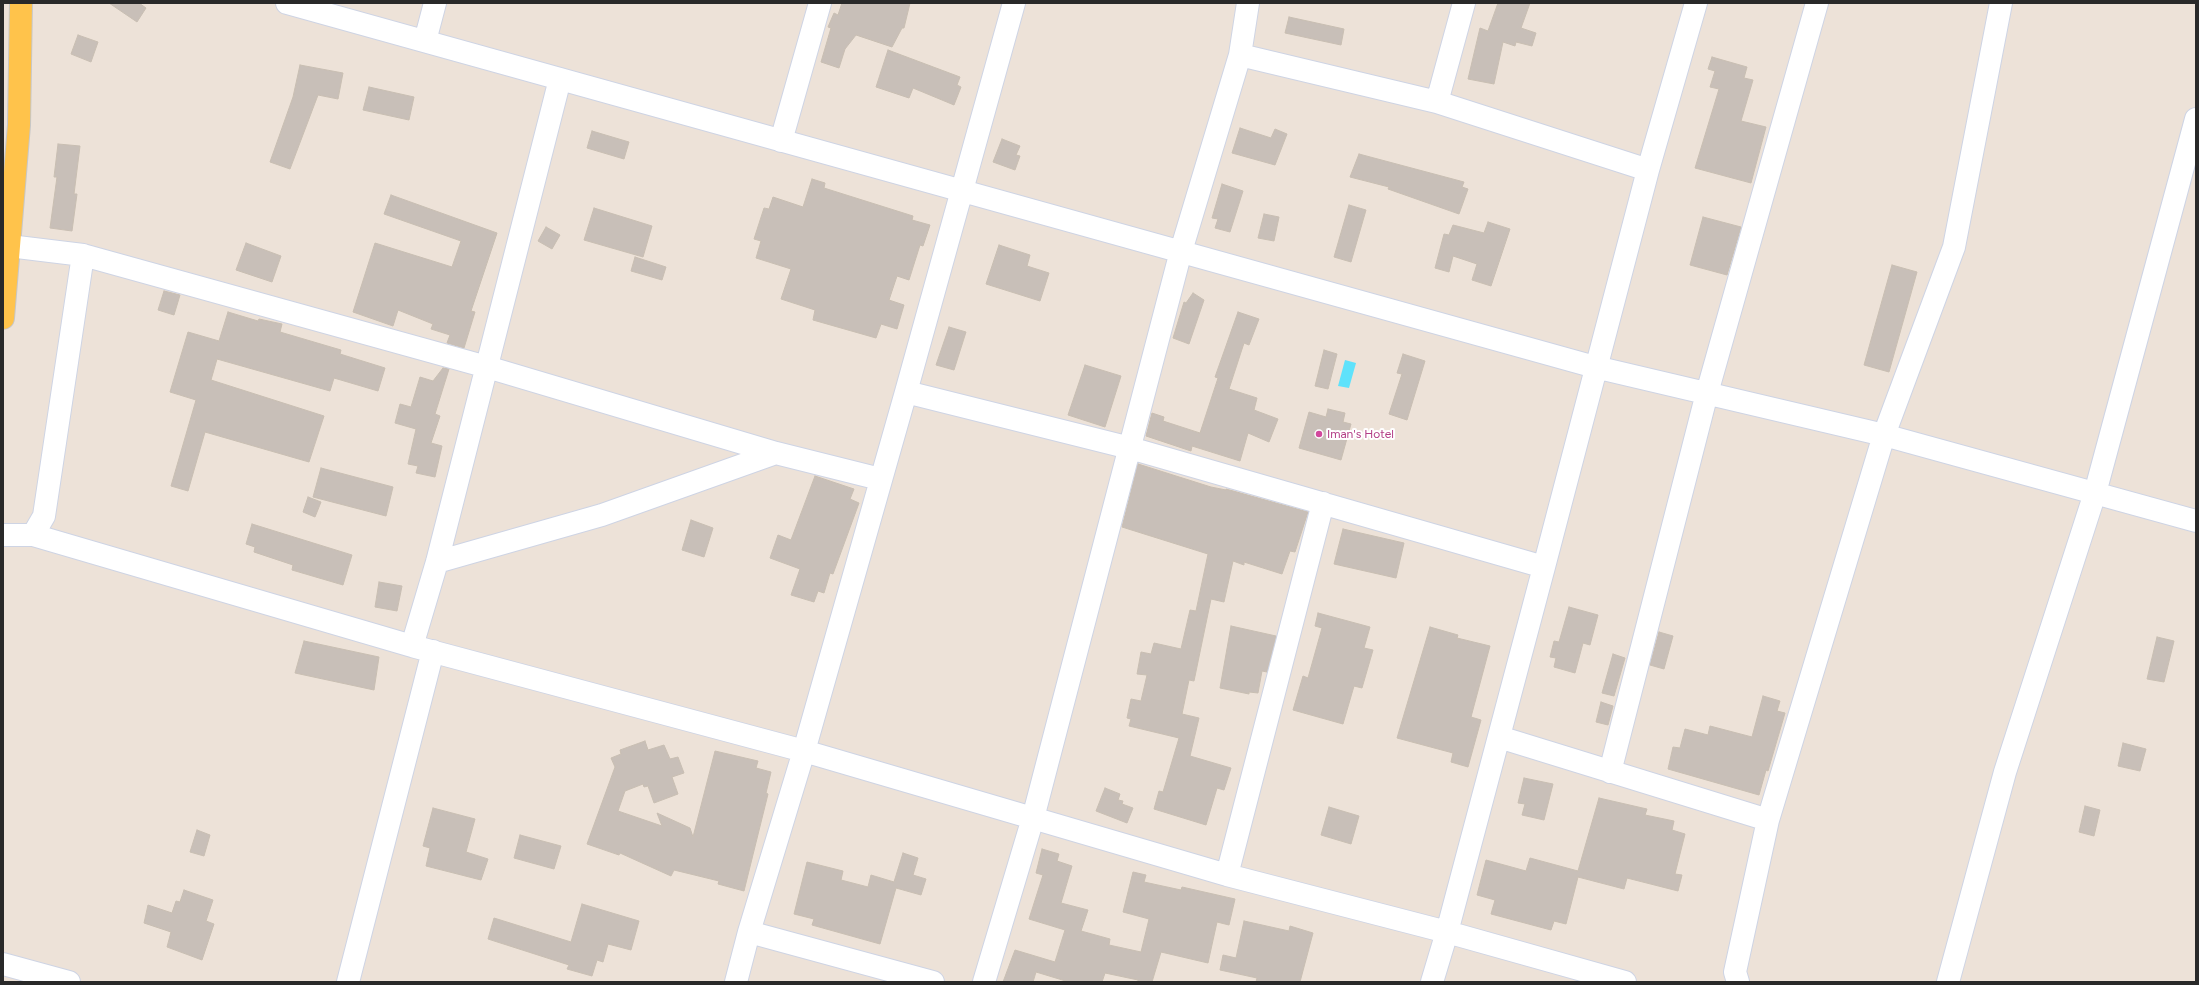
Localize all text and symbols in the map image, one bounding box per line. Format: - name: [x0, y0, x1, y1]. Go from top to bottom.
- place label: Iman's Hotel: [1327, 427, 1394, 441]
- marker: Iman's Hotel: [1314, 429, 1324, 439]

